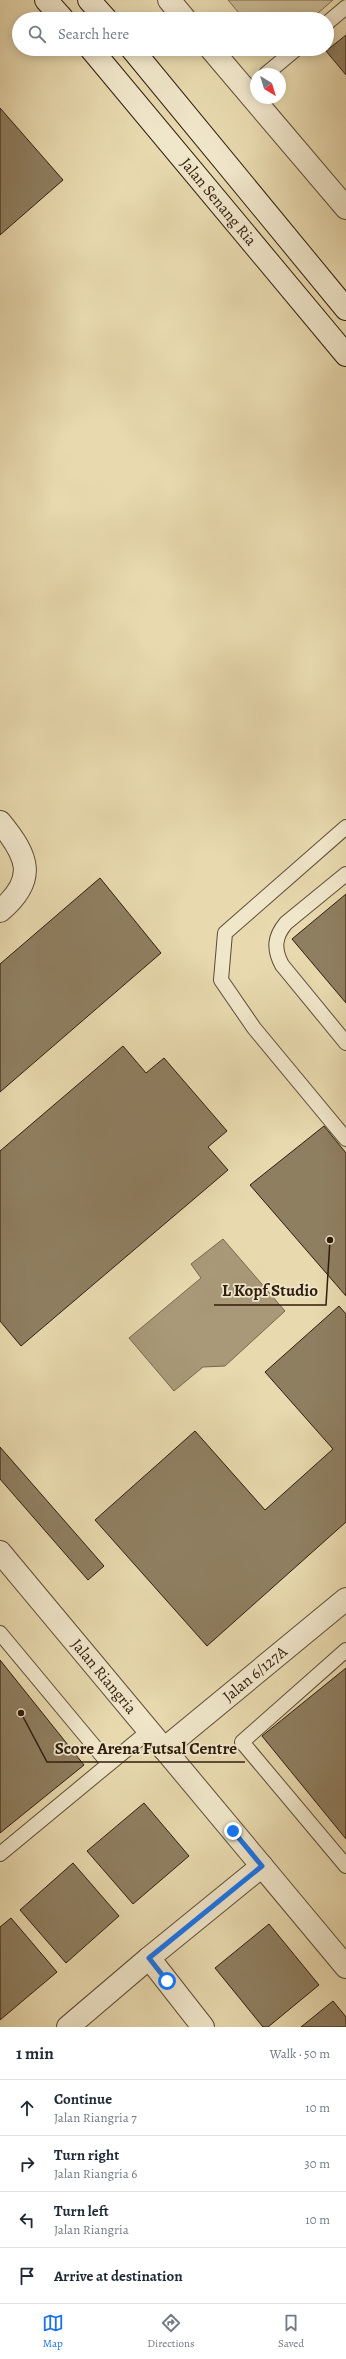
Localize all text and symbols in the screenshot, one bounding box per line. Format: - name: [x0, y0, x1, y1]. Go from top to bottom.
- search box: [12, 12, 334, 56]
- icon: search: [26, 23, 48, 45]
- text: Search here: [58, 24, 129, 44]
- north arrow: [250, 68, 286, 104]
- street label: Jalan Senang Ria: [175, 153, 262, 251]
- callout: L Kopf Studio: [214, 1276, 326, 1305]
- text: L Kopf Studio: [222, 1279, 318, 1302]
- street label: Jalan Riangria: [66, 1634, 142, 1719]
- street label: Jalan 6/127A: [218, 1640, 292, 1707]
- callout: Score Arena Futsal Centre: [47, 1733, 245, 1762]
- text: Score Arena Futsal Centre: [55, 1737, 237, 1760]
- route end: [224, 1822, 242, 1840]
- route start: [158, 1972, 176, 1990]
- text: 1 min: [16, 2042, 54, 2065]
- text: Walk · 50 m: [270, 2045, 330, 2062]
- text: Continue: [54, 2089, 112, 2109]
- icon: ahead: [16, 2097, 38, 2119]
- text: 10 m: [305, 2099, 330, 2116]
- text: Jalan Riangria 7: [54, 2109, 137, 2126]
- text: Turn right: [54, 2145, 119, 2165]
- icon: right: [16, 2153, 38, 2175]
- text: 30 m: [304, 2155, 330, 2172]
- text: Jalan Riangria 6: [54, 2165, 137, 2182]
- text: Turn left: [54, 2201, 109, 2221]
- icon: left: [16, 2209, 38, 2231]
- text: 10 m: [305, 2211, 330, 2228]
- text: Jalan Riangria: [54, 2221, 129, 2238]
- icon: arrive: [16, 2265, 38, 2287]
- text: Arrive at destination: [54, 2266, 183, 2286]
- tab: Map: [42, 2312, 64, 2351]
- tab: Directions: [147, 2312, 195, 2351]
- tab: Saved: [278, 2312, 304, 2351]

